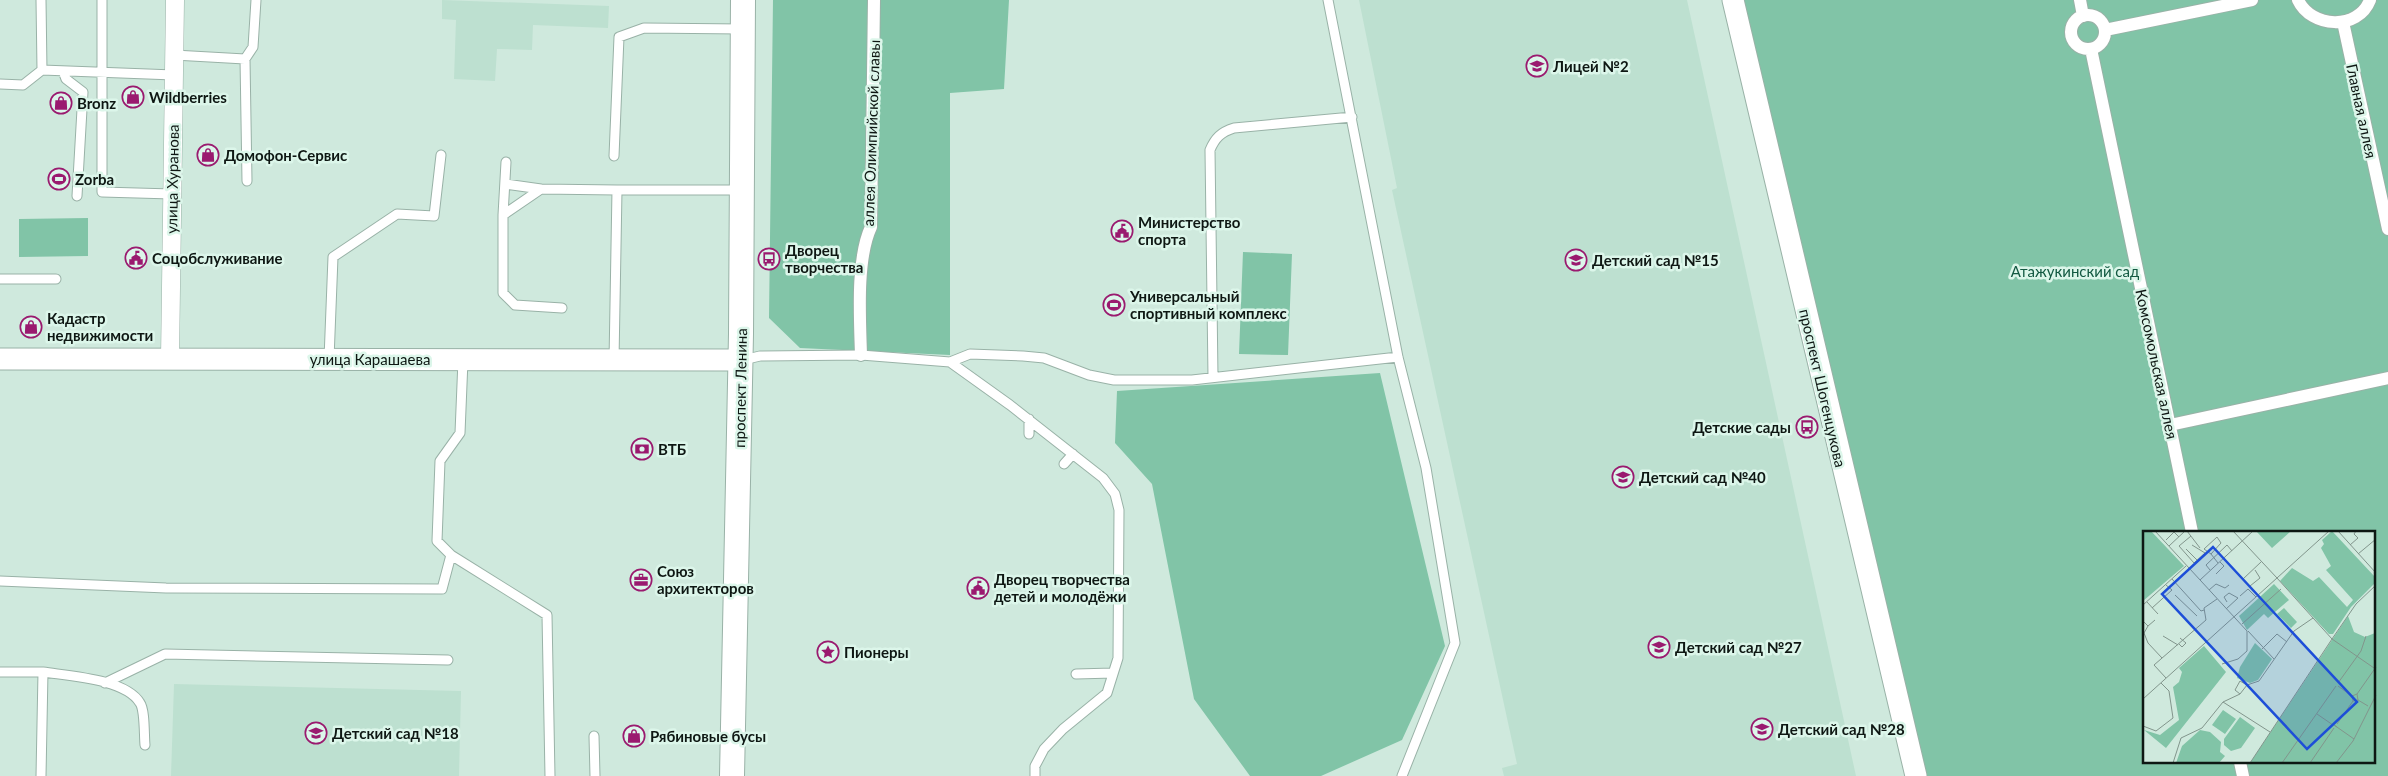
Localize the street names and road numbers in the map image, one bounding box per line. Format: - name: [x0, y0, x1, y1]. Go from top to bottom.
- street label: аллея Олимпийской славы: [859, 40, 883, 226]
- street label: Главная аллея: [2343, 62, 2381, 160]
- street label: улица Хуранова: [162, 124, 182, 234]
- street label: Комсомольская аллея: [2132, 287, 2182, 441]
- street label: проспект Шогенцукова: [1796, 307, 1850, 469]
- street label: проспект Ленина: [730, 328, 750, 448]
- street label: улица Карашаева: [310, 350, 430, 368]

